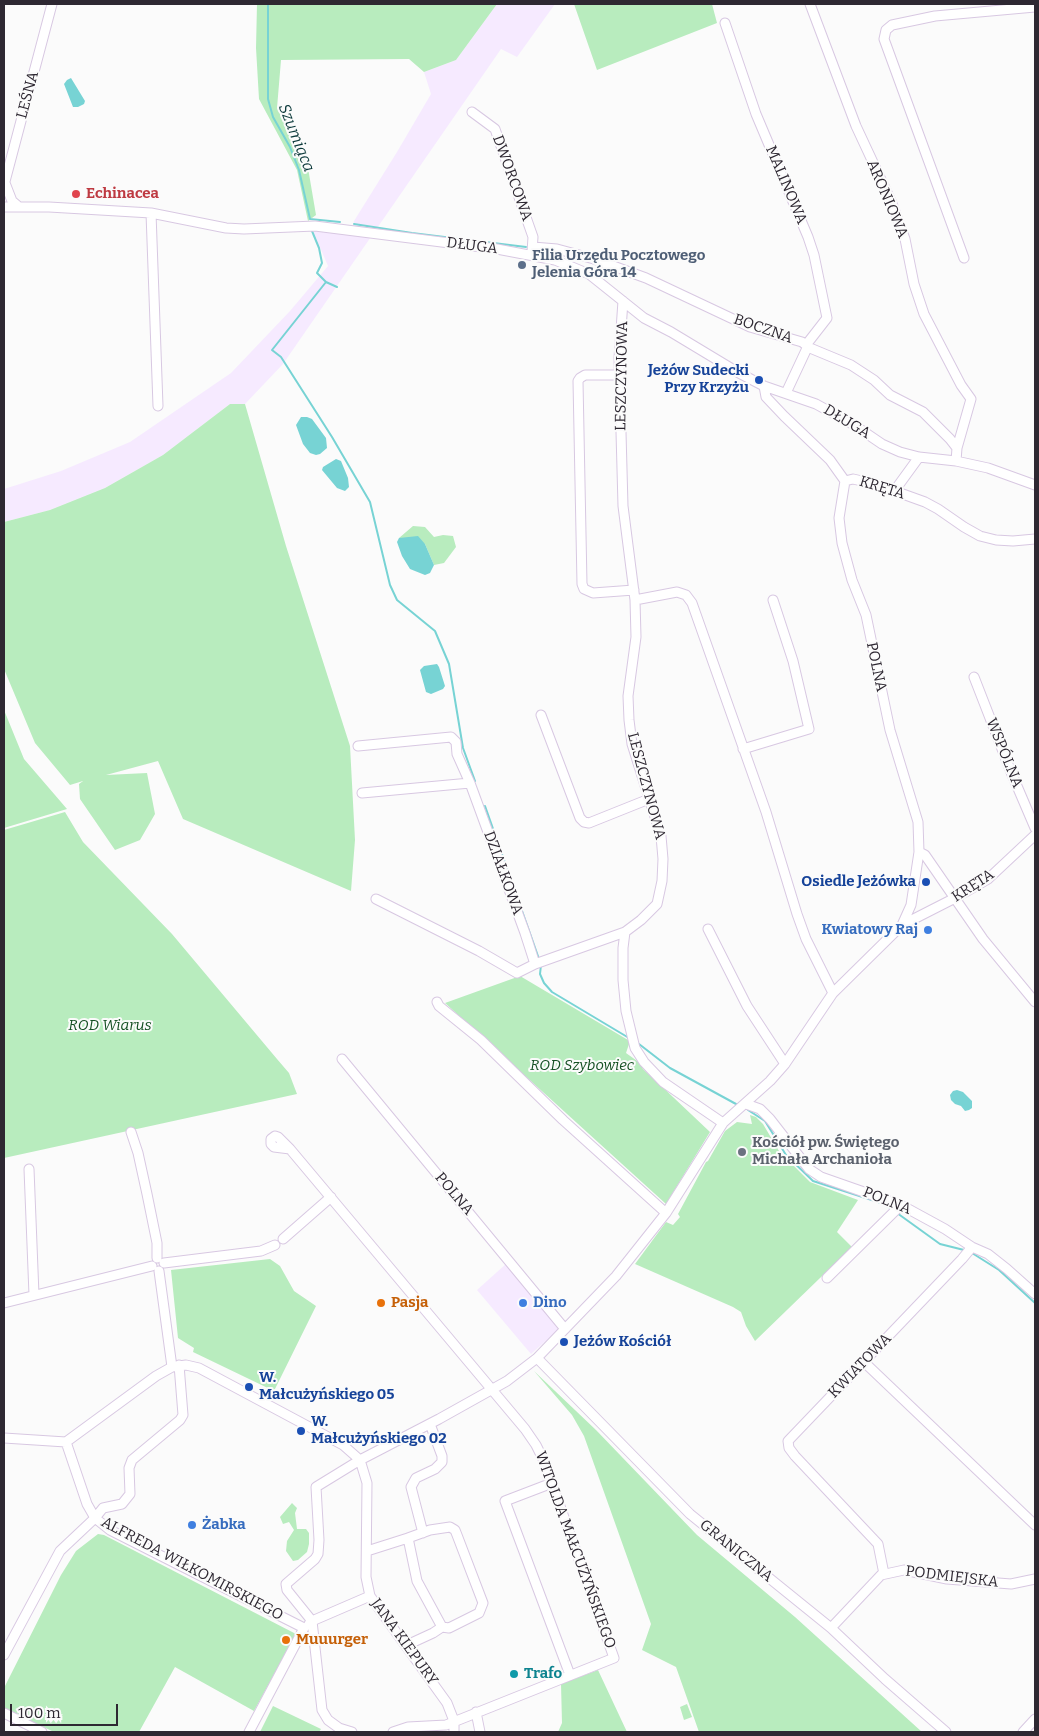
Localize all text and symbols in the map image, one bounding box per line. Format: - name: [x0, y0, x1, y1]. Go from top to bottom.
- street label: LEŚNA: [13, 69, 43, 121]
- water label: Szumiąca: [274, 101, 318, 175]
- street label: DWORCOWA: [488, 133, 536, 223]
- street label: MALINOWA: [761, 143, 811, 227]
- street label: ARONIOWA: [862, 157, 912, 241]
- place label: Echinacea: [86, 185, 159, 203]
- marker: Echinacea: [70, 188, 82, 200]
- street label: DŁUGA: [445, 234, 499, 258]
- place label: Filia Urzędu Pocztowego Jelenia Góra 14: [532, 247, 705, 282]
- marker: Filia Urzędu Pocztowego Jelenia Góra 14: [516, 259, 528, 271]
- street label: BOCZNA: [731, 311, 795, 347]
- street label: LESZCZYNOWA: [612, 321, 632, 431]
- place label: Jeżów Sudecki Przy Krzyżu: [648, 362, 749, 397]
- marker: Jeżów Sudecki Przy Krzyżu: [753, 374, 765, 386]
- street label: DŁUGA: [820, 401, 874, 443]
- street label: KRĘTA: [857, 473, 907, 503]
- street label: POLNA: [862, 641, 890, 693]
- street label: WSPÓLNA: [982, 715, 1026, 791]
- street label: LESZCZYNOWA: [623, 731, 669, 841]
- street label: DZIAŁKOWA: [480, 829, 526, 917]
- street label: KRĘTA: [948, 866, 998, 906]
- place label: Osiedle Jeżówka: [801, 873, 916, 891]
- marker: Osiedle Jeżówka: [920, 876, 932, 888]
- place label: Kwiatowy Raj: [822, 921, 918, 939]
- marker: Kwiatowy Raj: [922, 924, 934, 936]
- park label: ROD Wiarus: [68, 1017, 152, 1035]
- park label: ROD Szybowiec: [530, 1057, 634, 1075]
- place label: Kościół pw. Świętego Michała Archanioła: [752, 1134, 899, 1169]
- marker: Kościół pw. Świętego Michała Archanioła: [736, 1146, 748, 1158]
- street label: POLNA: [431, 1169, 477, 1219]
- street label: POLNA: [860, 1183, 914, 1219]
- place label: Pasja: [391, 1294, 428, 1312]
- place label: Dino: [533, 1294, 567, 1312]
- marker: Pasja: [375, 1297, 387, 1309]
- marker: Dino: [517, 1297, 529, 1309]
- street label: KWIATOWA: [825, 1330, 895, 1402]
- place label: Jeżów Kościół: [574, 1333, 671, 1351]
- marker: Jeżów Kościół: [558, 1336, 570, 1348]
- place label: W. Małcużyńskiego 05: [259, 1369, 395, 1404]
- marker: W. Małcużyńskiego 05: [243, 1381, 255, 1393]
- place label: W. Małcużyńskiego 02: [311, 1413, 447, 1448]
- marker: W. Małcużyńskiego 02: [295, 1425, 307, 1437]
- street label: WITOLDA MAŁCUŻYŃSKIEGO: [531, 1449, 619, 1651]
- street label: ALFREDA WIŁKOMIRSKIEGO: [98, 1513, 286, 1625]
- place label: Żabka: [202, 1516, 246, 1534]
- street label: GRANICZNA: [696, 1516, 776, 1586]
- marker: Żabka: [186, 1519, 198, 1531]
- street label: PODMIEJSKA: [904, 1562, 1000, 1592]
- street label: JANA KIEPURY: [367, 1595, 441, 1689]
- place label: Muuurger: [296, 1631, 368, 1649]
- marker: Muuurger: [280, 1634, 292, 1646]
- place label: Trafo: [524, 1665, 562, 1683]
- marker: Trafo: [508, 1668, 520, 1680]
- scale bar: [12, 1694, 120, 1726]
- text: 100 m: [18, 1704, 61, 1722]

